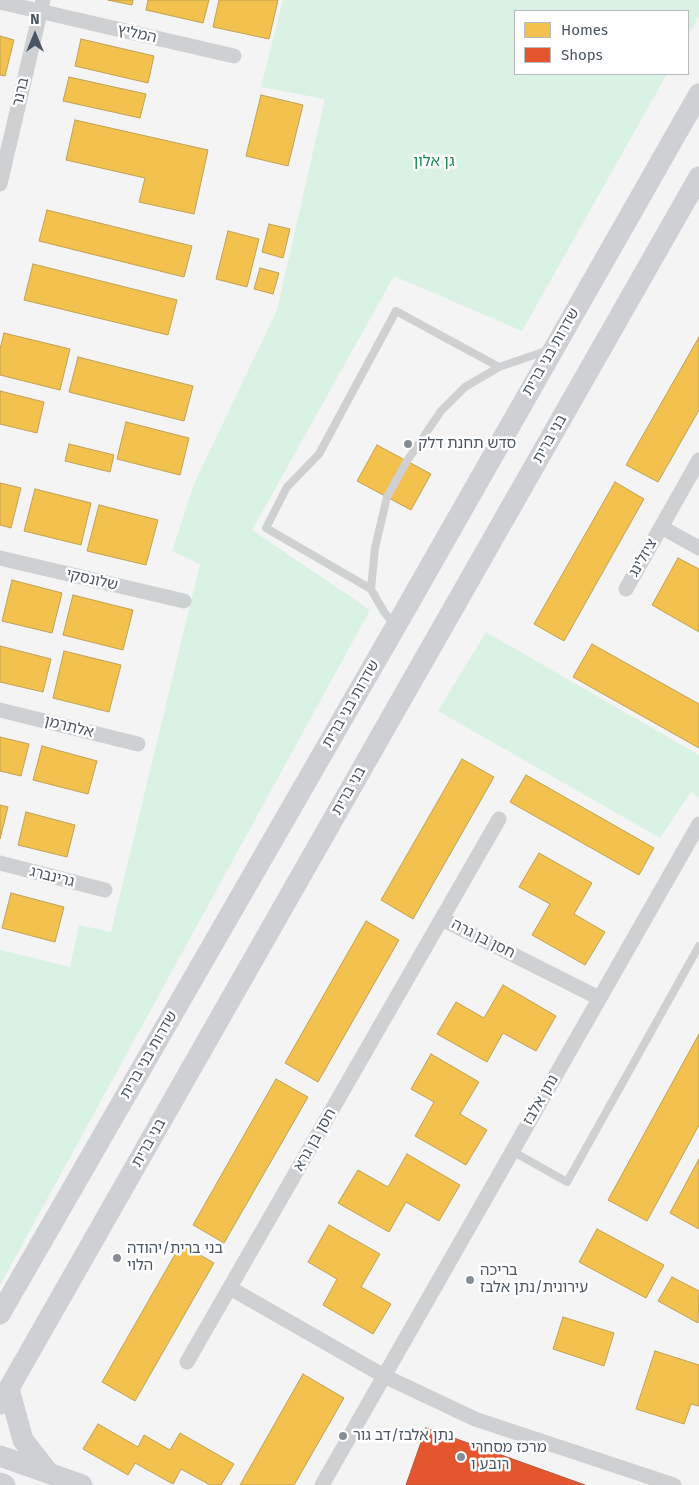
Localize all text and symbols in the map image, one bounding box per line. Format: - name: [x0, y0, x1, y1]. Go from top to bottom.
- north arrow: [10, 10, 60, 60]
- legend: [514, 10, 689, 75]
- text: N: [30, 11, 40, 28]
- street label: המליץ: [116, 21, 158, 47]
- text: Homes: [561, 21, 608, 39]
- text: Shops: [561, 46, 603, 64]
- street label: ברנר: [9, 76, 33, 108]
- park label: גן אלון: [413, 153, 455, 171]
- street label: שדרות בני ברית: [519, 305, 583, 399]
- street label: בני ברית: [529, 412, 571, 466]
- place label: סדש תחנת דלק: [418, 435, 516, 453]
- marker: סדש תחנת דלק: [402, 438, 414, 450]
- street label: ציזלינג: [625, 536, 661, 580]
- street label: שלונסקי: [64, 565, 120, 595]
- street label: שדרות בני ברית: [319, 657, 383, 751]
- street label: אלתרמן: [43, 712, 95, 742]
- street label: בני ברית: [328, 764, 370, 818]
- street label: גרינברג: [28, 863, 76, 891]
- street label: חסן בן גרה: [448, 915, 518, 963]
- street label: שדרות בני ברית: [117, 1008, 181, 1102]
- street label: נתן אלבז: [519, 1072, 563, 1128]
- street label: חסן בן גרא: [290, 1106, 340, 1174]
- street label: בני ברית: [128, 1116, 170, 1170]
- place label: בני ברית/יהודה הלוי: [127, 1240, 223, 1275]
- marker: בני ברית/יהודה הלוי: [111, 1252, 123, 1264]
- place label: בריכה עירונית/נתן אלבז: [480, 1262, 588, 1297]
- marker: בריכה עירונית/נתן אלבז: [464, 1274, 476, 1286]
- place label: נתן אלבז/דב גור: [353, 1427, 454, 1445]
- marker: נתן אלבז/דב גור: [337, 1430, 349, 1442]
- place label: מרכז מסחרי רובע ו: [471, 1439, 547, 1474]
- marker: מרכז מסחרי רובע ו: [455, 1451, 467, 1463]

